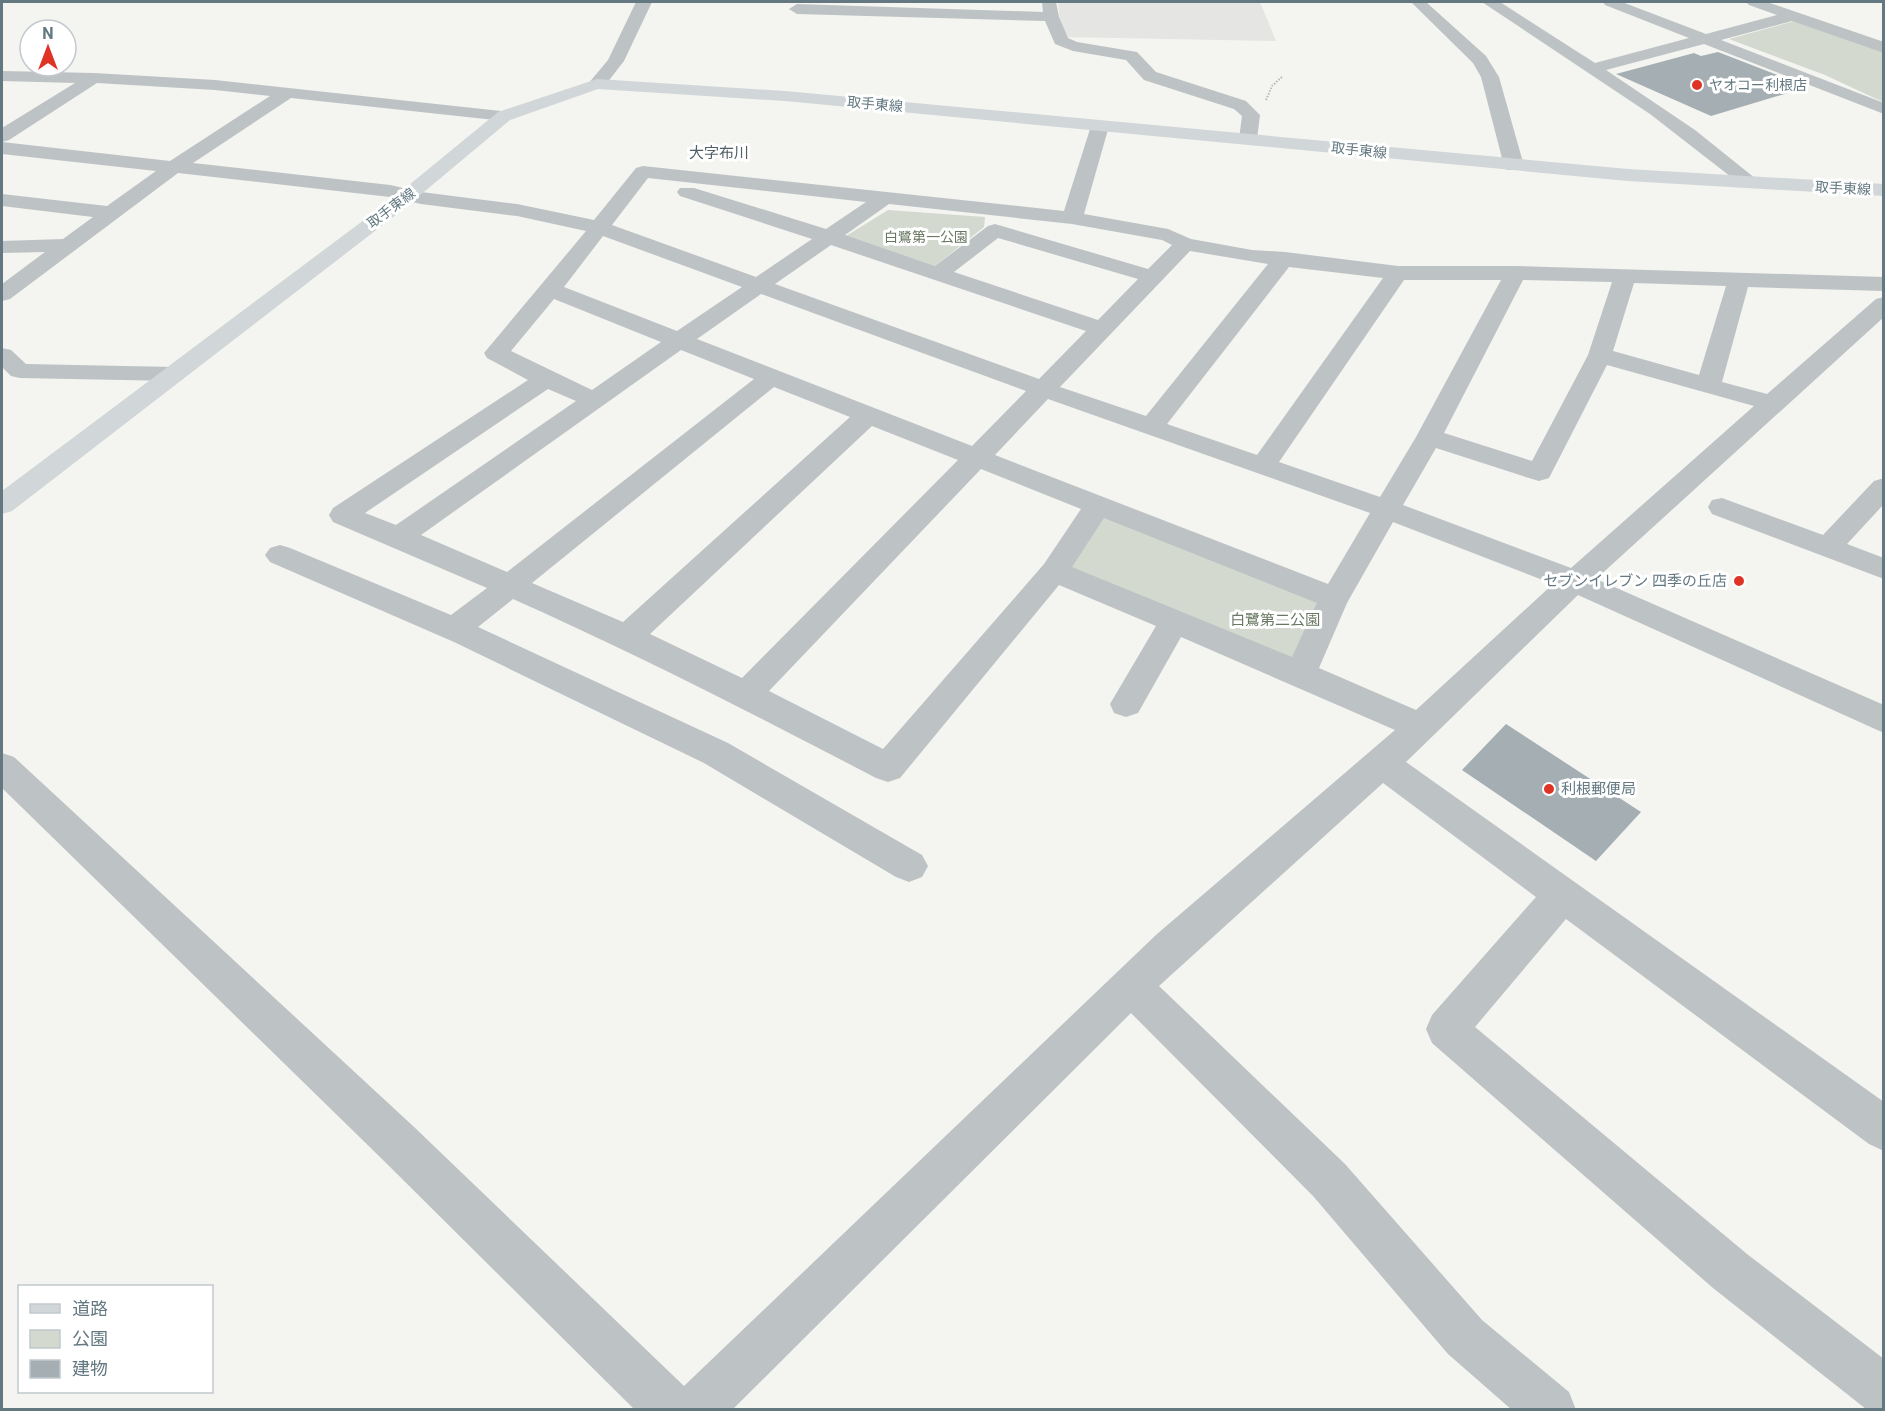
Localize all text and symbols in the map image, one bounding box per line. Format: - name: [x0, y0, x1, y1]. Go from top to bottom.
- north arrow: [18, 18, 78, 78]
- text: N: [42, 24, 54, 43]
- place label: ヤオコー利根店: [1709, 77, 1807, 93]
- marker: ヤオコー利根店: [1690, 78, 1704, 92]
- street label: 取手東線: [846, 94, 904, 114]
- street label: 取手東線: [1330, 139, 1388, 161]
- district label: 大字布川: [689, 144, 749, 162]
- street label: 取手東線: [1815, 179, 1871, 197]
- street label: 取手東線: [364, 185, 418, 231]
- park label: 白鷺第一公園: [884, 229, 968, 245]
- place label: セブンイレブン 四季の丘店: [1543, 572, 1727, 590]
- marker: セブンイレブン 四季の丘店: [1732, 574, 1746, 588]
- park label: 白鷺第二公園: [1230, 611, 1320, 629]
- place label: 利根郵便局: [1561, 780, 1636, 798]
- marker: 利根郵便局: [1542, 782, 1556, 796]
- legend: [18, 1285, 213, 1393]
- text: 道路: [72, 1298, 108, 1319]
- text: 公園: [72, 1328, 108, 1349]
- text: 建物: [72, 1358, 108, 1379]

